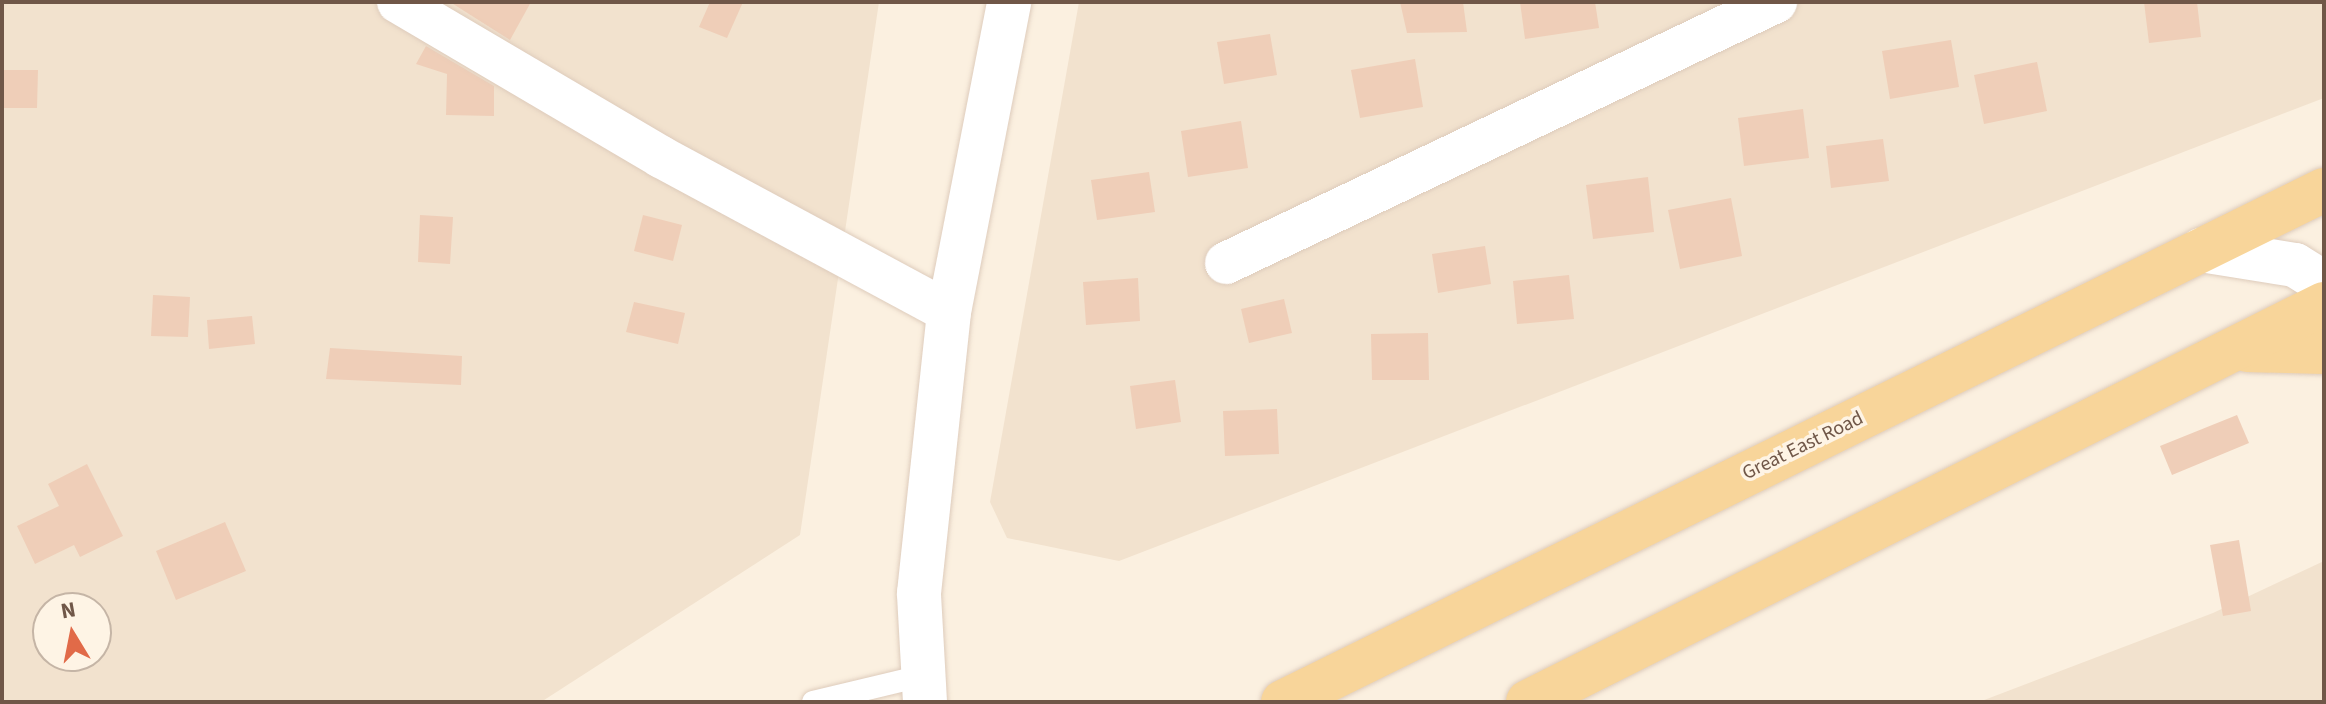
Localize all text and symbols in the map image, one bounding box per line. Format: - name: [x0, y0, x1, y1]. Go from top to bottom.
- street label: Great East Road: [1739, 406, 1867, 486]
- north arrow: [32, 592, 112, 672]
- text: N: [58, 593, 78, 627]

